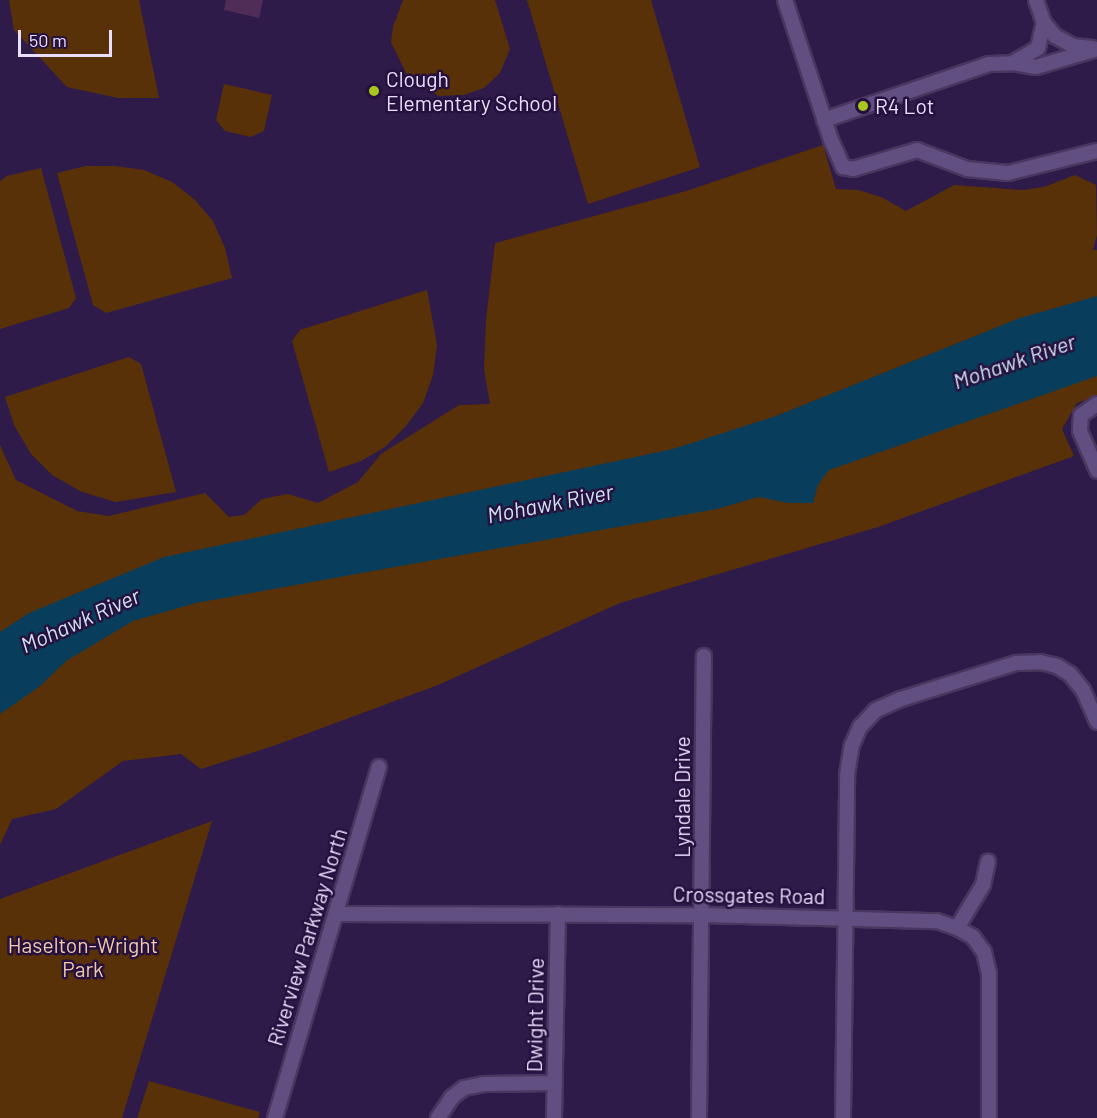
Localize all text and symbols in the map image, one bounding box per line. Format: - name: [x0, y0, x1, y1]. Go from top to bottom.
- scale bar: [21, 18, 116, 56]
- text: 50 m: [29, 29, 67, 51]
- place label: Clough Elementary School: [386, 66, 557, 116]
- marker: Clough Elementary School: [367, 84, 381, 98]
- place label: R4 Lot: [875, 93, 935, 119]
- marker: R4 Lot: [856, 99, 870, 113]
- water label: Mohawk River: [949, 328, 1079, 394]
- water label: Mohawk River: [485, 478, 615, 528]
- water label: Mohawk River: [16, 582, 144, 658]
- street label: Lyndale Drive: [669, 736, 695, 858]
- street label: Riverview Parkway North: [262, 825, 352, 1049]
- street label: Crossgates Road: [673, 881, 825, 909]
- park label: Haselton-Wright Park: [8, 932, 158, 982]
- street label: Dwight Drive: [521, 958, 549, 1072]

